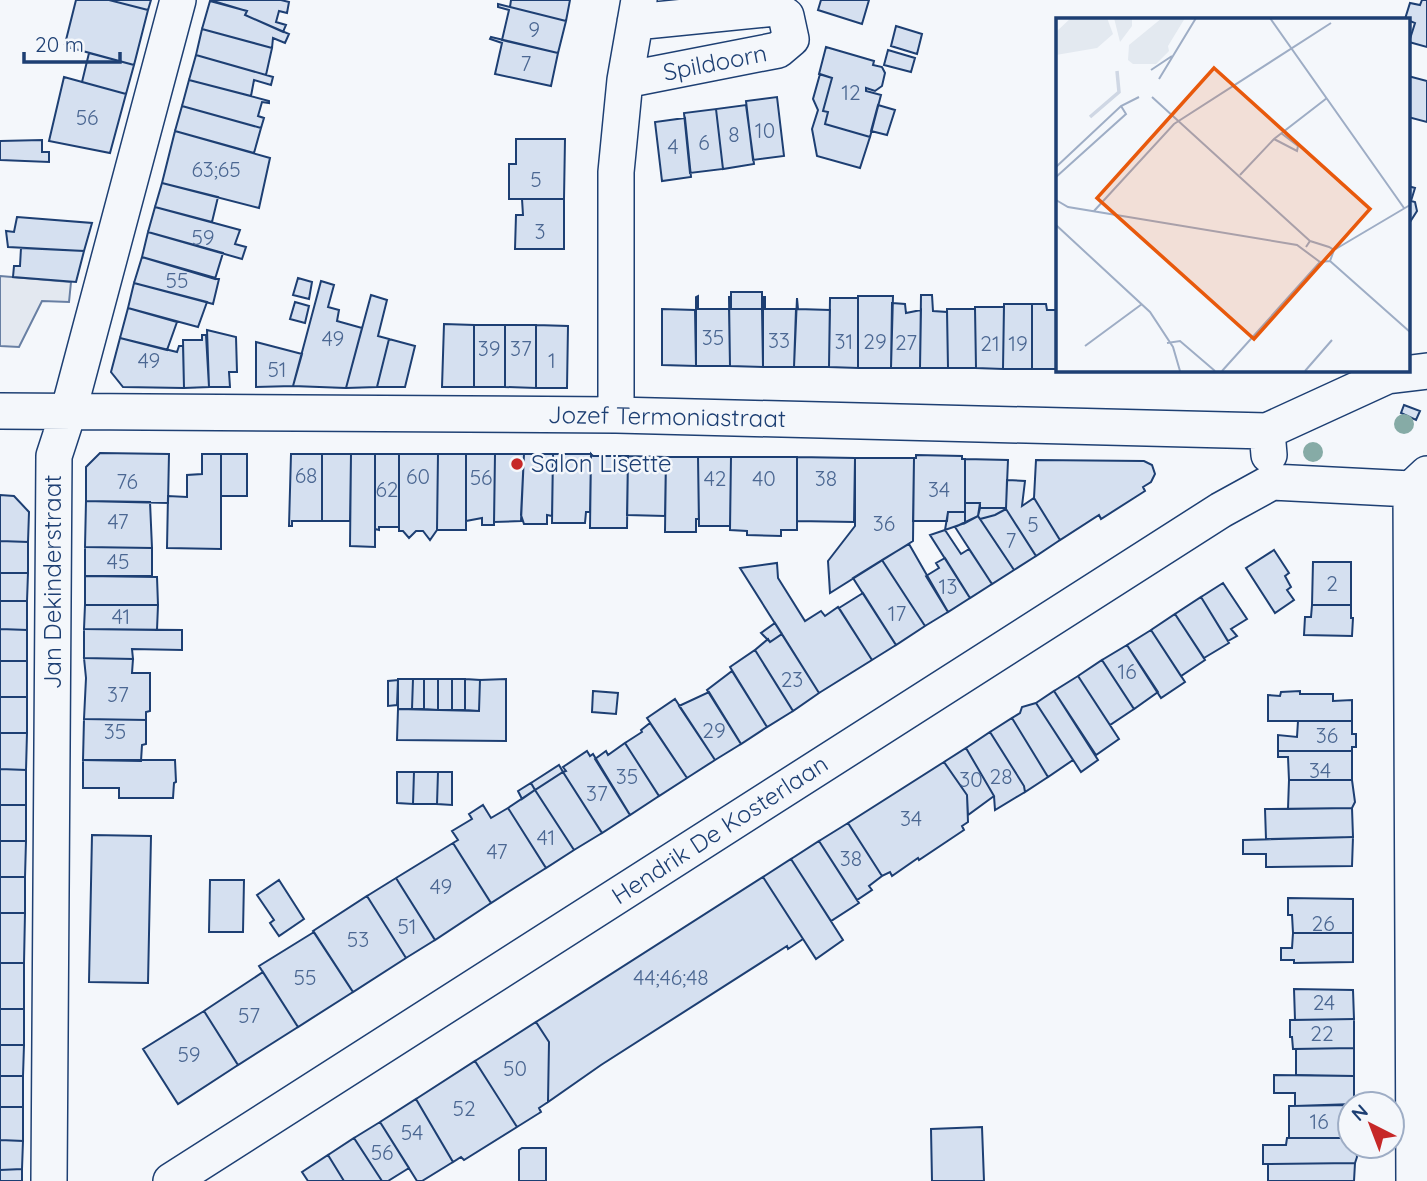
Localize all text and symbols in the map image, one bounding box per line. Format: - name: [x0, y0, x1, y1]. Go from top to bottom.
- house number: 9: [528, 16, 540, 42]
- inset map: [1056, 18, 1410, 371]
- scale bar: [24, 21, 121, 65]
- text: 20 m: [35, 31, 84, 57]
- street label: Spildoorn: [660, 37, 769, 87]
- house number: 7: [521, 50, 532, 76]
- house number: 12: [841, 79, 861, 105]
- house number: 56: [76, 104, 98, 130]
- house number: 10: [755, 117, 775, 143]
- house number: 8: [728, 121, 740, 147]
- house number: 6: [698, 129, 710, 155]
- house number: 4: [667, 133, 679, 159]
- house number: 63;65: [191, 156, 241, 182]
- house number: 5: [530, 166, 542, 192]
- house number: 3: [534, 218, 546, 244]
- house number: 59: [191, 224, 215, 250]
- house number: 55: [166, 267, 188, 293]
- house number: 35: [702, 324, 724, 350]
- house number: 49: [322, 325, 344, 351]
- house number: 33: [768, 327, 790, 353]
- house number: 31: [835, 328, 853, 354]
- house number: 29: [863, 328, 887, 354]
- house number: 27: [895, 329, 917, 355]
- house number: 21: [980, 330, 1000, 356]
- house number: 19: [1008, 330, 1028, 356]
- house number: 39: [478, 335, 500, 361]
- house number: 37: [510, 335, 532, 361]
- house number: 49: [138, 347, 160, 373]
- house number: 1: [548, 347, 556, 373]
- house number: 51: [267, 356, 287, 382]
- street label: Jozef Termoniastraat: [548, 399, 786, 433]
- place label: Salon Lisette: [531, 448, 672, 478]
- marker: Salon Lisette: [509, 456, 525, 472]
- house number: 68: [295, 462, 317, 488]
- house number: 60: [406, 463, 430, 489]
- house number: 56: [470, 464, 492, 490]
- house number: 42: [704, 465, 726, 491]
- house number: 40: [752, 465, 776, 491]
- house number: 38: [815, 465, 837, 491]
- house number: 76: [116, 468, 138, 494]
- street label: Jan Dekinderstraat: [37, 475, 67, 689]
- house number: 62: [376, 476, 398, 502]
- house number: 34: [928, 476, 950, 502]
- house number: 47: [107, 508, 129, 534]
- house number: 36: [873, 510, 895, 536]
- house number: 5: [1027, 511, 1039, 537]
- house number: 7: [1006, 527, 1017, 553]
- house number: 45: [107, 548, 129, 574]
- house number: 2: [1326, 570, 1338, 596]
- house number: 13: [939, 573, 957, 599]
- house number: 17: [888, 600, 906, 626]
- house number: 41: [112, 603, 130, 629]
- house number: 16: [1117, 658, 1137, 684]
- house number: 23: [781, 666, 803, 692]
- house number: 37: [107, 681, 129, 707]
- house number: 29: [702, 717, 726, 743]
- house number: 35: [104, 718, 126, 744]
- house number: 36: [1316, 722, 1338, 748]
- street label: Hendrik De Kosterlaan: [606, 748, 833, 910]
- house number: 34: [1309, 757, 1331, 783]
- house number: 35: [616, 763, 638, 789]
- house number: 28: [990, 763, 1012, 789]
- house number: 30: [959, 766, 983, 792]
- house number: 37: [586, 780, 608, 806]
- house number: 34: [900, 805, 922, 831]
- house number: 41: [537, 824, 555, 850]
- house number: 47: [486, 838, 508, 864]
- house number: 38: [840, 845, 862, 871]
- house number: 49: [430, 873, 452, 899]
- house number: 26: [1312, 910, 1334, 936]
- house number: 51: [397, 913, 417, 939]
- house number: 53: [347, 926, 369, 952]
- house number: 55: [294, 964, 316, 990]
- house number: 44;46;48: [633, 964, 709, 990]
- house number: 24: [1313, 989, 1335, 1015]
- house number: 57: [238, 1002, 260, 1028]
- house number: 22: [1310, 1020, 1334, 1046]
- house number: 59: [177, 1041, 201, 1067]
- house number: 50: [503, 1055, 527, 1081]
- north arrow: [1336, 1090, 1406, 1160]
- house number: 52: [452, 1095, 476, 1121]
- text: N: [1346, 1099, 1373, 1126]
- house number: 16: [1309, 1108, 1329, 1134]
- house number: 54: [401, 1119, 423, 1145]
- house number: 56: [371, 1139, 393, 1165]

